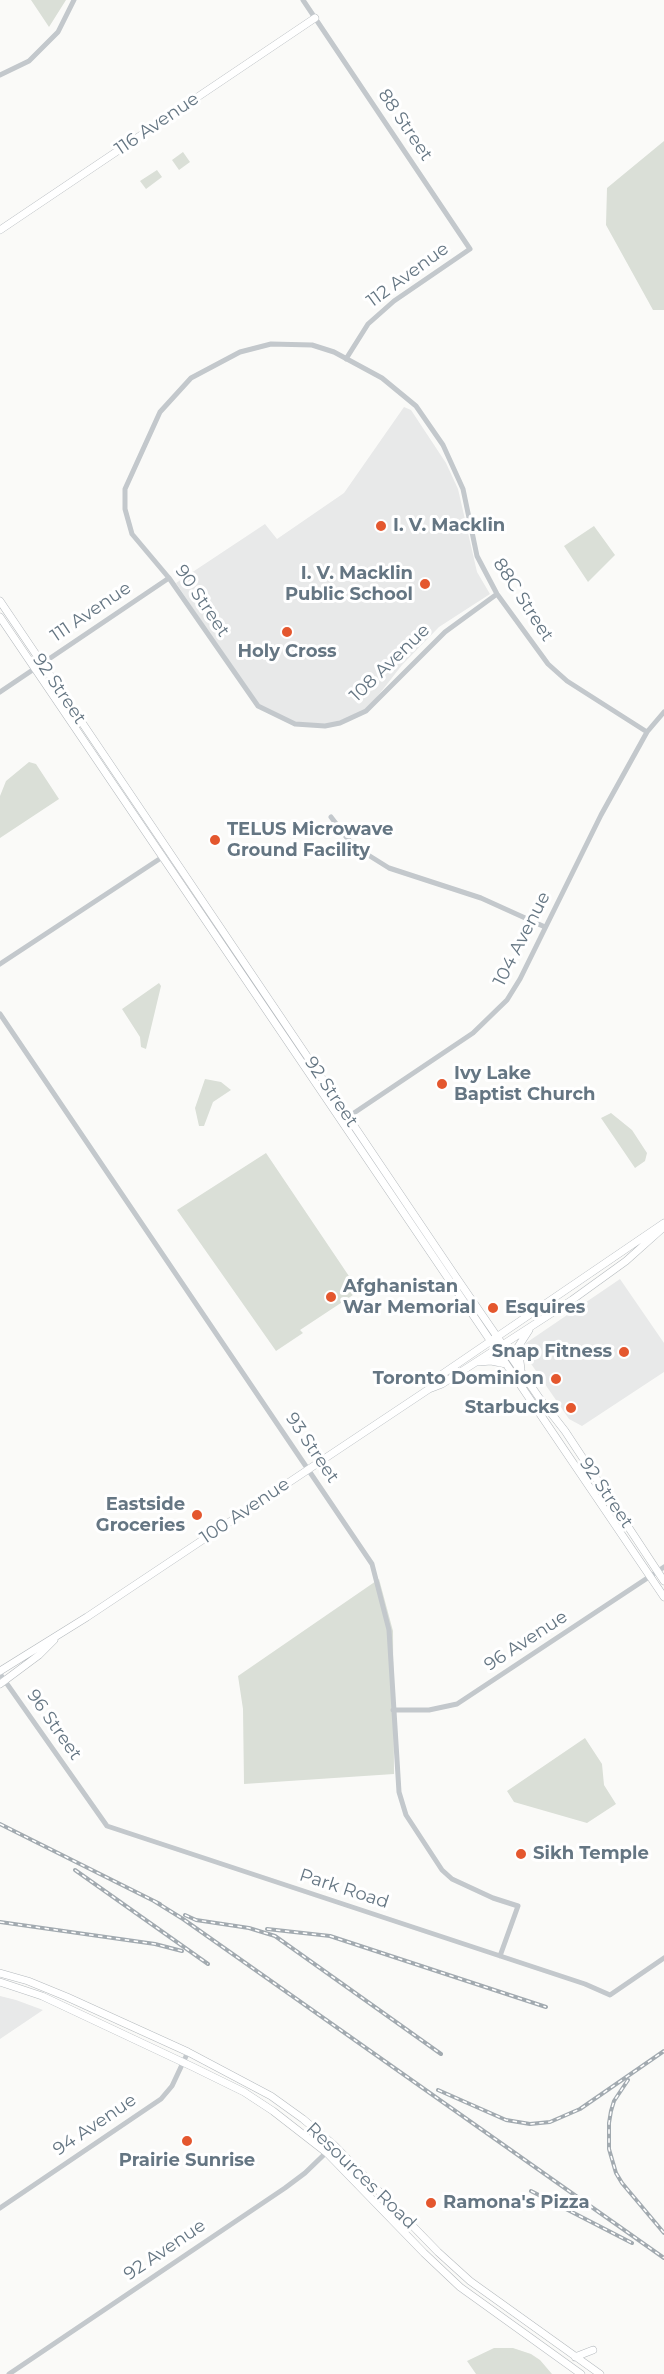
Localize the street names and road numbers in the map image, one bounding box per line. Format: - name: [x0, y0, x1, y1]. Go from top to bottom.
- street label: 88 Street: [373, 85, 437, 165]
- street label: 116 Avenue: [111, 88, 203, 160]
- street label: 112 Avenue: [363, 238, 453, 312]
- street label: 88C Street: [488, 554, 558, 646]
- street label: 90 Street: [170, 561, 234, 641]
- street label: 111 Avenue: [47, 577, 135, 647]
- street label: 108 Avenue: [346, 620, 434, 706]
- street label: 92 Street: [28, 650, 90, 728]
- street label: 104 Avenue: [489, 888, 555, 990]
- street label: 92 Street: [300, 1053, 362, 1131]
- street label: 93 Street: [281, 1409, 343, 1487]
- street label: 92 Street: [575, 1454, 637, 1532]
- street label: 100 Avenue: [196, 1473, 294, 1549]
- street label: 96 Avenue: [480, 1606, 572, 1676]
- street label: 96 Street: [22, 1686, 86, 1764]
- street label: Park Road: [296, 1864, 392, 1914]
- street label: 94 Avenue: [49, 2089, 141, 2161]
- street label: Resources Road: [302, 2118, 420, 2234]
- street label: 92 Avenue: [120, 2215, 210, 2285]

